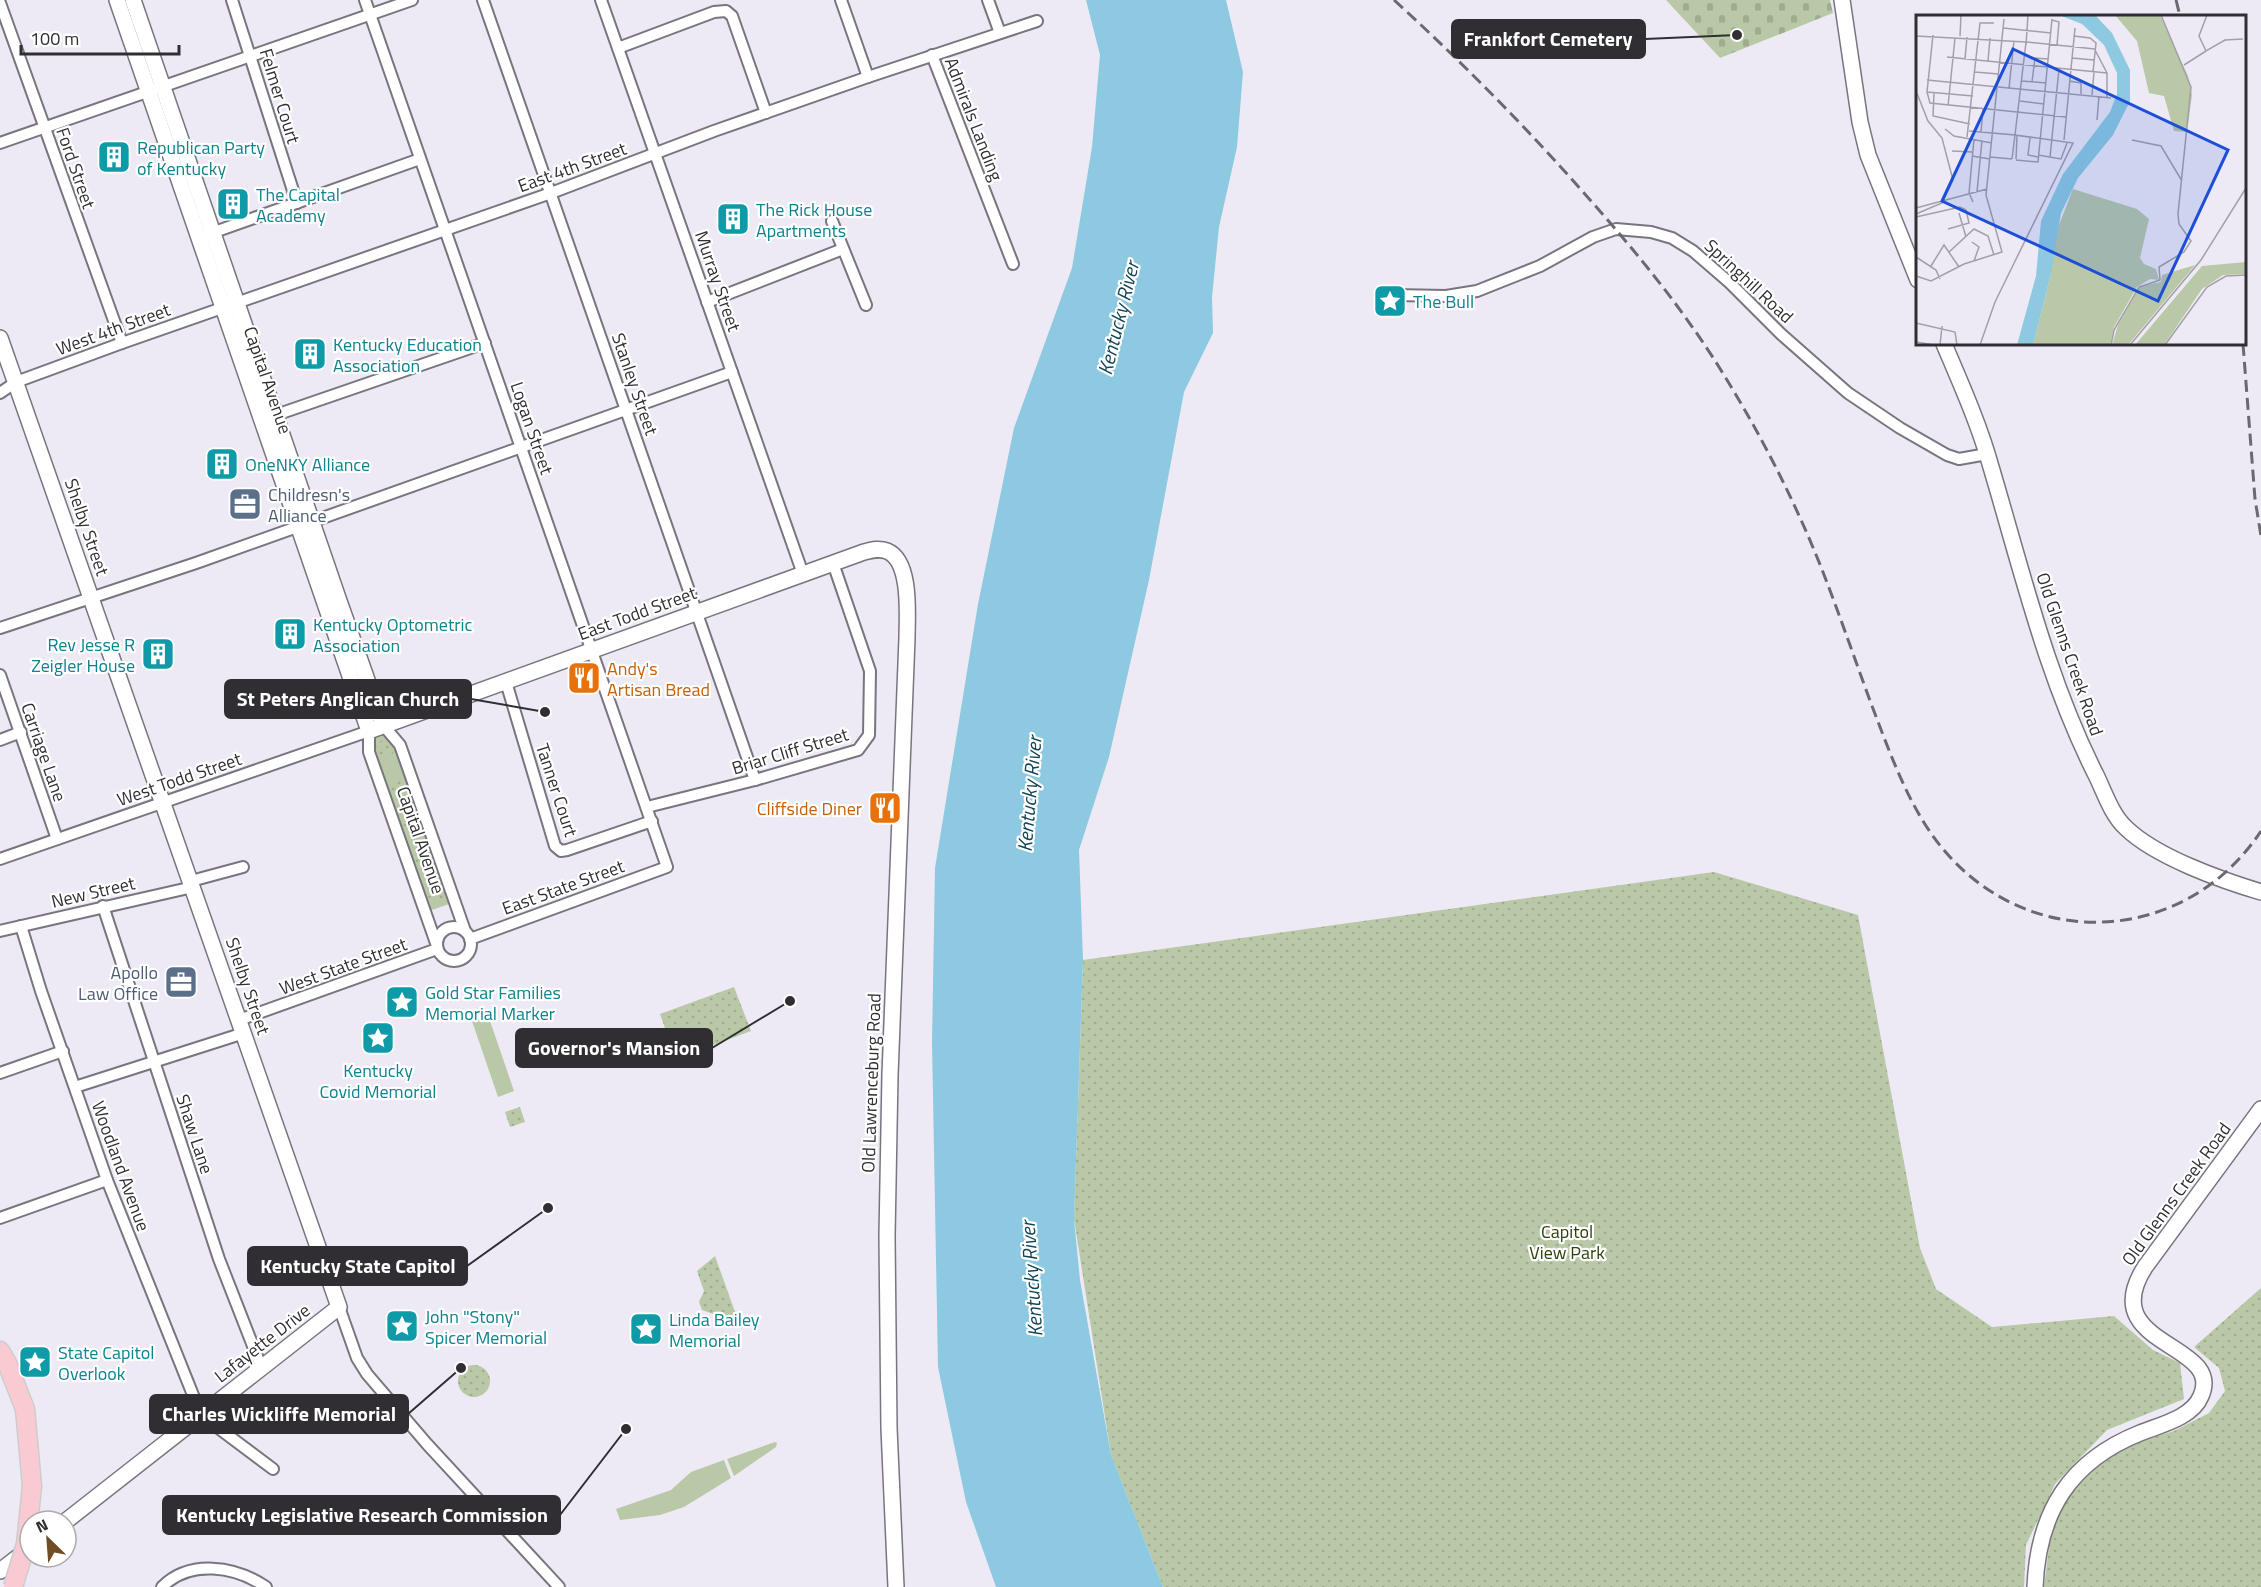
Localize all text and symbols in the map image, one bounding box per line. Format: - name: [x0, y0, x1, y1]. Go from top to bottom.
- inset map: [1916, 15, 2246, 345]
- scale bar: [21, 18, 178, 56]
- callout: Frankfort Cemetery: [1452, 20, 1645, 58]
- text: Frankfort Cemetery: [1464, 23, 1632, 54]
- text: 100 m: [30, 25, 79, 52]
- street label: Felmer Court: [253, 45, 307, 147]
- street label: Admirals Landing: [938, 53, 1010, 185]
- street label: Ford Street: [49, 124, 103, 213]
- place label: Republican Party of Kentucky: [137, 134, 265, 182]
- street label: East 4th Street: [514, 135, 631, 199]
- building icon: Republican Party of Kentucky: [96, 139, 132, 175]
- place label: The Capital Academy: [256, 181, 340, 229]
- building icon: The Capital Academy: [215, 186, 251, 222]
- place label: The Rick House Apartments: [756, 196, 872, 244]
- building icon: The Rick House Apartments: [715, 201, 751, 237]
- street label: Murray Street: [688, 227, 748, 336]
- street label: Springhill Road: [1698, 233, 1800, 329]
- water label: Kentucky River: [1089, 256, 1148, 378]
- place icon: The Bull: [1372, 283, 1408, 319]
- place label: The Bull: [1413, 288, 1474, 315]
- street label: West 4th Street: [52, 296, 175, 362]
- street label: Capital Avenue: [237, 323, 299, 437]
- street label: Stanley Street: [605, 329, 665, 439]
- place label: Kentucky Education Association: [333, 331, 482, 379]
- building icon: Kentucky Education Association: [292, 336, 328, 372]
- street label: Logan Street: [504, 378, 561, 479]
- building icon: OneNKY Alliance: [204, 446, 240, 482]
- place label: OneNKY Alliance: [245, 451, 370, 478]
- street label: Shelby Street: [58, 475, 116, 580]
- place label: Childresn's Alliance: [268, 481, 350, 529]
- office icon: Childresn's Alliance: [227, 486, 263, 522]
- street label: Old Glenns Creek Road: [2029, 569, 2111, 739]
- street label: East Todd Street: [574, 579, 701, 647]
- place label: Kentucky Optometric Association: [313, 611, 472, 659]
- building icon: Kentucky Optometric Association: [272, 616, 308, 652]
- place label: Rev Jesse R Zeigler House: [31, 631, 135, 679]
- building icon: Rev Jesse R Zeigler House: [140, 636, 176, 672]
- place label: Andy's Artisan Bread: [607, 655, 710, 703]
- restaurant icon: Andy's Artisan Bread: [566, 660, 602, 696]
- callout: St Peters Anglican Church: [225, 680, 471, 718]
- text: St Peters Anglican Church: [237, 683, 459, 714]
- street label: Carriage Lane: [14, 699, 74, 805]
- street label: Briar Cliff Street: [728, 720, 852, 782]
- water label: Kentucky River: [1009, 732, 1050, 853]
- street label: Tanner Court: [529, 740, 585, 841]
- street label: West Todd Street: [113, 745, 246, 813]
- street label: Capital Avenue: [390, 783, 452, 897]
- restaurant icon: Cliffside Diner: [867, 790, 903, 826]
- place label: Cliffside Diner: [757, 795, 862, 822]
- street label: East State Street: [498, 852, 629, 922]
- street label: New Street: [48, 869, 138, 915]
- street label: West State Street: [275, 930, 411, 1002]
- street label: Shelby Street: [219, 934, 277, 1039]
- place label: Apollo Law Office: [78, 959, 158, 1007]
- office icon: Apollo Law Office: [163, 964, 199, 1000]
- place label: Gold Star Families Memorial Marker: [425, 979, 561, 1027]
- place icon: Gold Star Families Memorial Marker: [384, 984, 420, 1020]
- street label: Old Lawrenceburg Road: [854, 993, 888, 1173]
- place icon: Kentucky Covid Memorial: [360, 1020, 396, 1056]
- callout: Governor's Mansion: [516, 1029, 712, 1067]
- text: Governor's Mansion: [528, 1032, 700, 1063]
- place label: Kentucky Covid Memorial: [319, 1057, 437, 1105]
- street label: Shaw Lane: [169, 1091, 221, 1177]
- street label: Woodland Avenue: [85, 1097, 157, 1235]
- street label: Old Glenns Creek Road: [2115, 1117, 2237, 1271]
- water label: Kentucky River: [1011, 1218, 1050, 1338]
- park label: Capitol View Park: [1529, 1218, 1605, 1266]
- callout: Kentucky State Capitol: [248, 1247, 467, 1285]
- text: Kentucky State Capitol: [260, 1250, 456, 1281]
- street label: Lafayette Drive: [208, 1297, 316, 1389]
- place label: John "Stony" Spicer Memorial: [425, 1303, 547, 1351]
- place label: Linda Bailey Memorial: [669, 1306, 760, 1354]
- place icon: John "Stony" Spicer Memorial: [384, 1308, 420, 1344]
- place icon: Linda Bailey Memorial: [628, 1311, 664, 1347]
- place label: State Capitol Overlook: [58, 1339, 155, 1387]
- place icon: State Capitol Overlook: [17, 1344, 53, 1380]
- callout: Charles Wickliffe Memorial: [150, 1395, 408, 1433]
- text: Charles Wickliffe Memorial: [162, 1398, 396, 1429]
- callout: Kentucky Legislative Research Commission: [163, 1496, 560, 1534]
- text: Kentucky Legislative Research Commission: [176, 1499, 548, 1530]
- north arrow: [18, 1509, 78, 1569]
- text: N: [32, 1512, 52, 1539]

